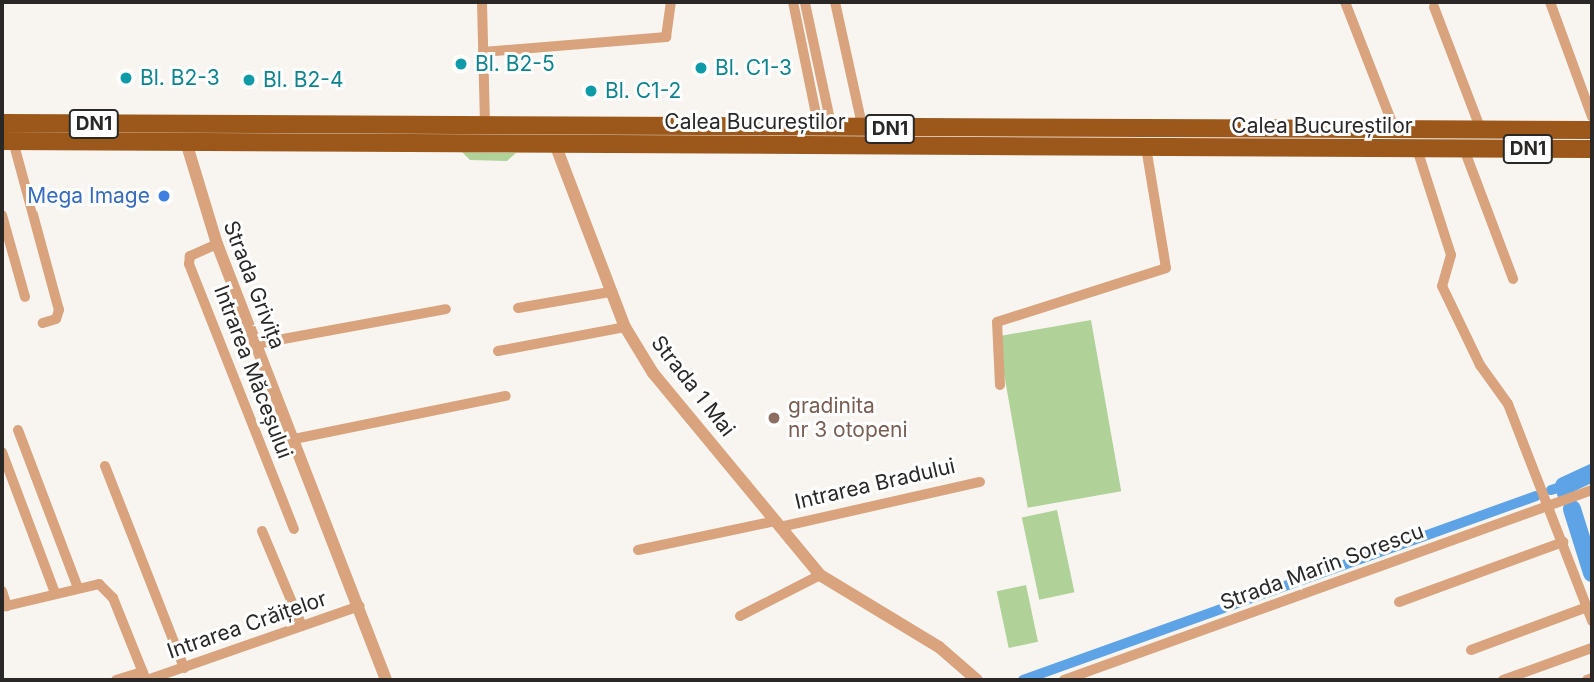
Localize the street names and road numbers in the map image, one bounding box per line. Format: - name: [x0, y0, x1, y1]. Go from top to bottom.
- road number: DN1: [68, 108, 120, 140]
- street label: Calea Bucureștilor: [664, 109, 846, 135]
- road number: DN1: [864, 113, 916, 144]
- street label: Calea Bucureștilor: [1231, 113, 1413, 139]
- road number: DN1: [1502, 134, 1554, 164]
- street label: Strada Grivița: [218, 217, 290, 353]
- street label: Intrarea Măceșului: [208, 282, 298, 462]
- street label: Strada 1 Mai: [646, 331, 740, 441]
- street label: Intrarea Bradului: [792, 453, 958, 515]
- street label: Strada Marin Sorescu: [1217, 519, 1427, 615]
- street label: Intrarea Crăițelor: [164, 586, 330, 664]

